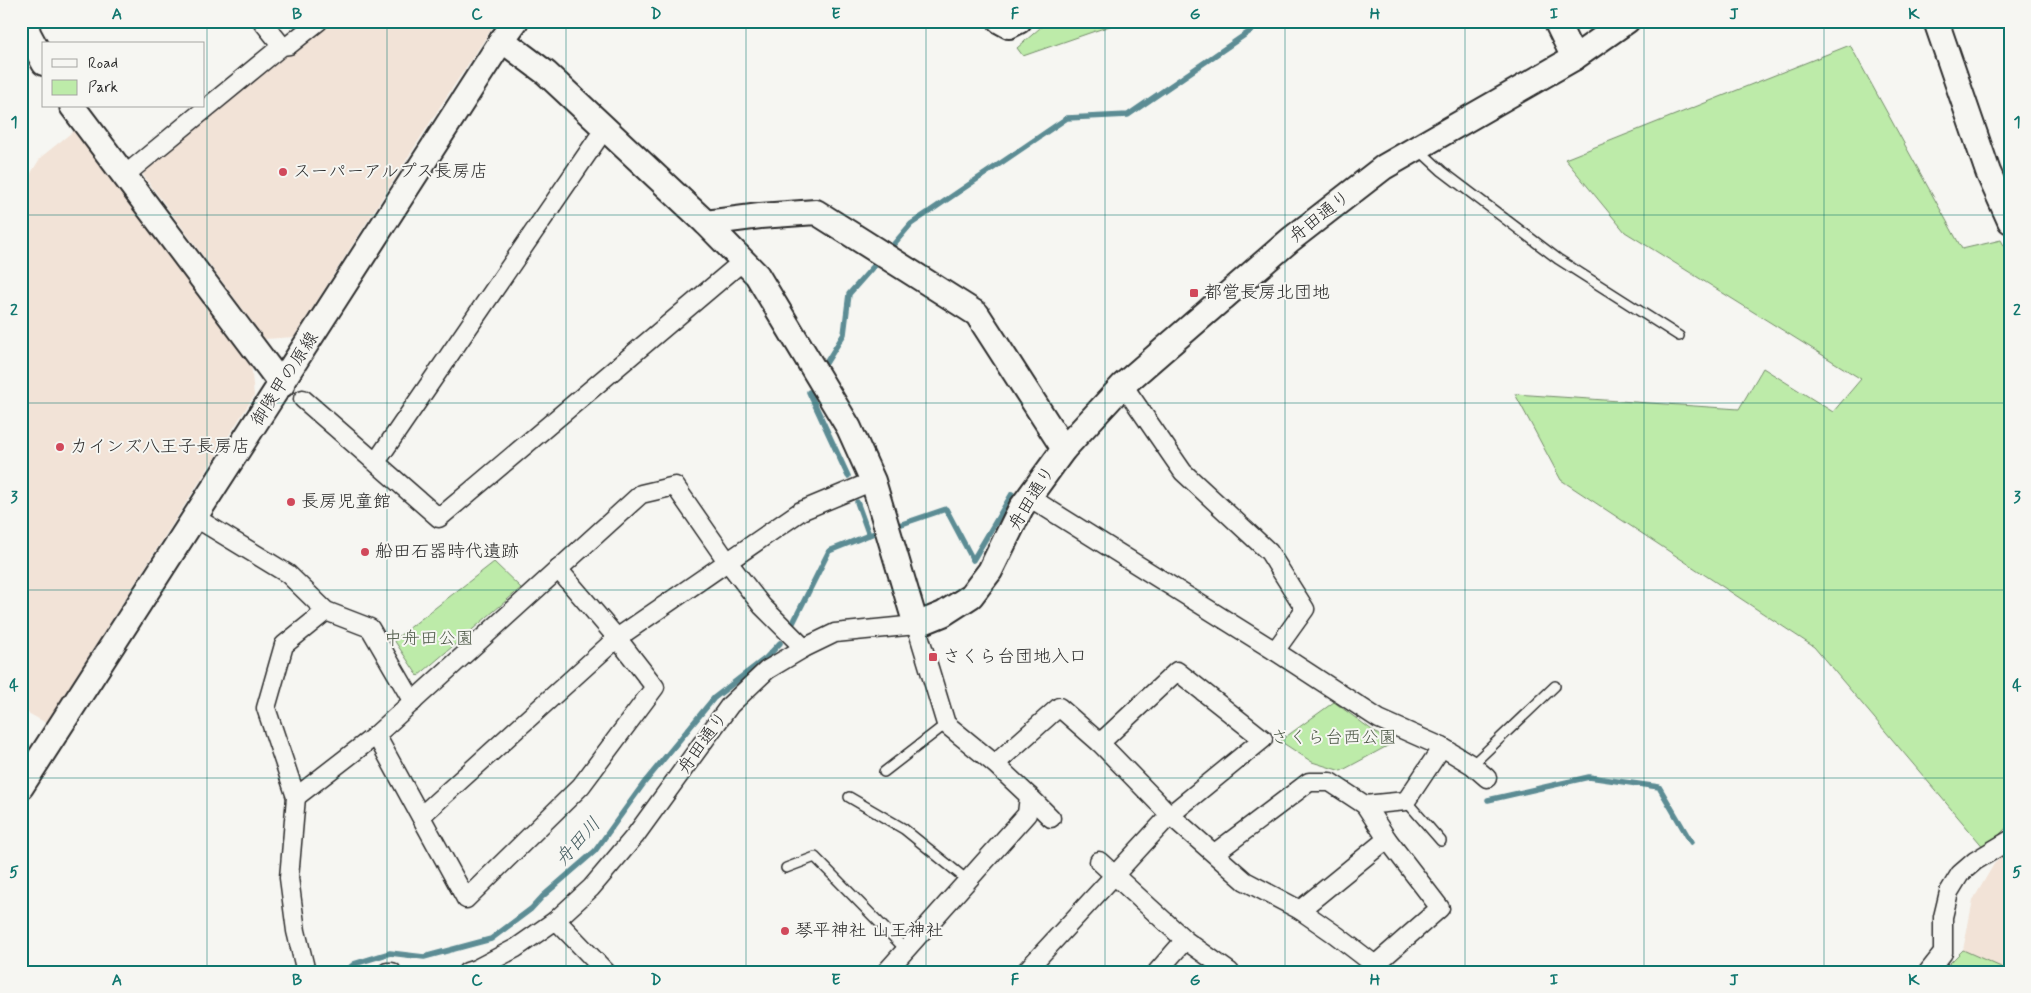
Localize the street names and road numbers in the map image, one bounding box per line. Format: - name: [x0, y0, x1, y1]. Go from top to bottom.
- street label: 舟田通り: [1284, 185, 1356, 249]
- street label: 御陵甲の原線: [246, 327, 324, 431]
- street label: 舟田通り: [1003, 461, 1061, 535]
- street label: 舟田通り: [672, 707, 734, 779]

